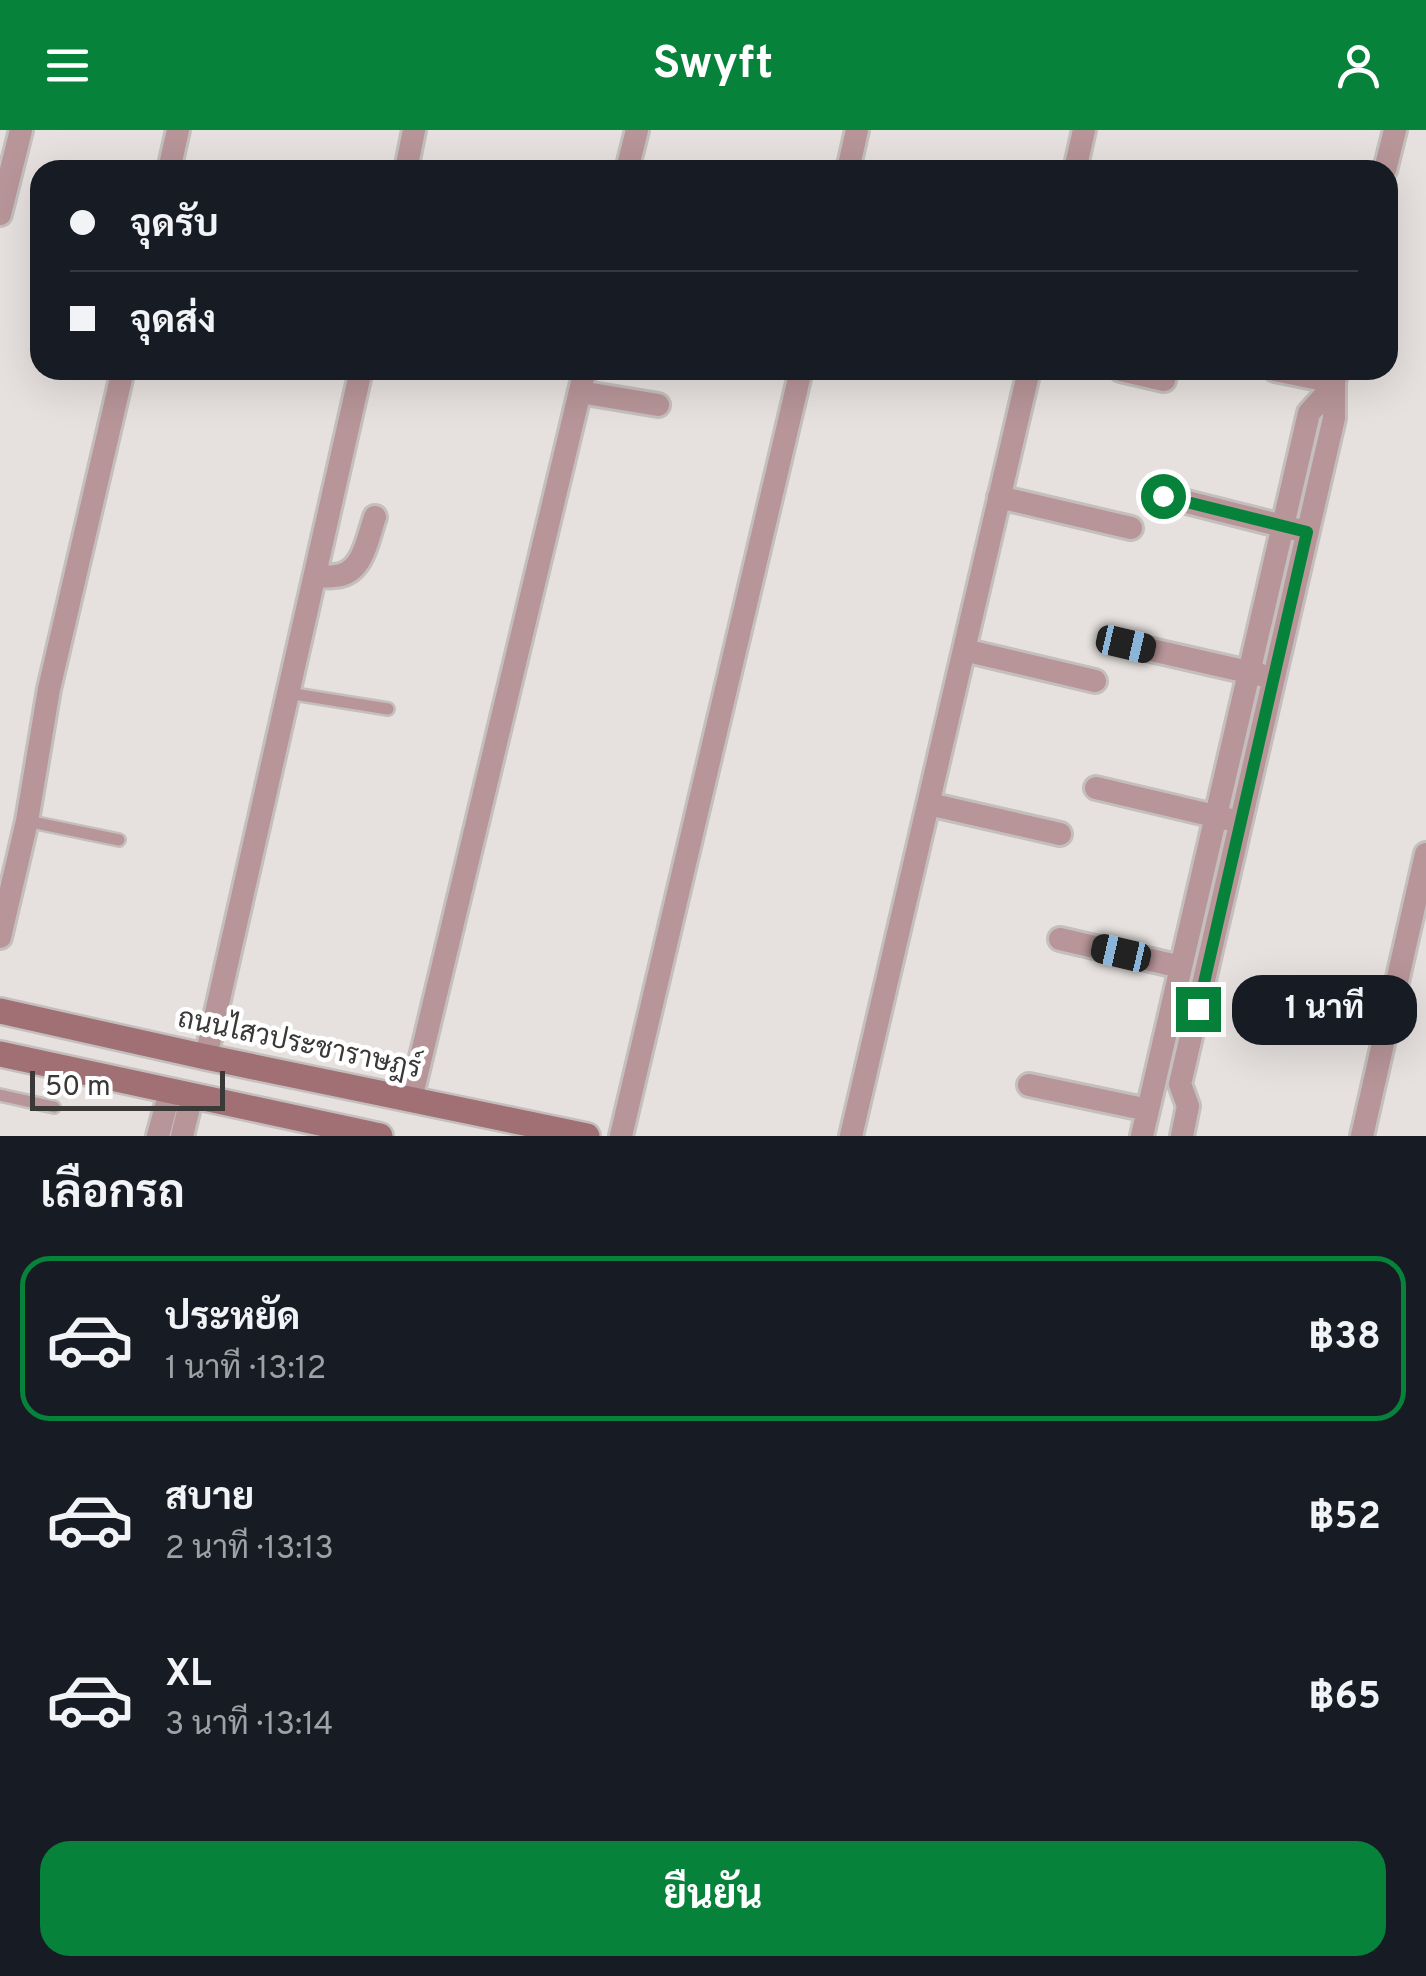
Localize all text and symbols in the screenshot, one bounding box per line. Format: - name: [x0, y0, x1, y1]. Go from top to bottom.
- text: Swyft: [653, 37, 773, 94]
- icon: menu: [40, 38, 95, 93]
- icon: person: [1331, 38, 1386, 93]
- text: จุดรับ: [130, 202, 219, 251]
- text: จุดส่ง: [130, 298, 216, 347]
- route start: [1141, 474, 1186, 519]
- car: [1093, 623, 1159, 665]
- car: [1088, 932, 1154, 974]
- callout: 1 นาที: [1233, 974, 1418, 1044]
- route end: [1176, 987, 1221, 1032]
- text: 1 นาที: [1285, 990, 1364, 1030]
- street label: ถนนไสวประชาราษฎร์: [174, 998, 425, 1088]
- scale bar: [30, 1066, 225, 1110]
- text: 50 m: [45, 1070, 111, 1106]
- text: เลือกรถ: [40, 1167, 185, 1224]
- icon: car: [45, 1294, 135, 1384]
- text: ประหยัด: [165, 1295, 300, 1344]
- text: ฿38: [1308, 1314, 1381, 1363]
- text: 1 นาที · 13:12: [165, 1350, 326, 1390]
- icon: car: [45, 1474, 135, 1564]
- text: สบาย: [165, 1475, 254, 1524]
- text: ฿52: [1308, 1494, 1381, 1543]
- text: 2 นาที · 13:13: [165, 1530, 334, 1570]
- text: XL: [165, 1651, 212, 1700]
- icon: car: [45, 1654, 135, 1744]
- text: ฿65: [1308, 1674, 1381, 1723]
- text: 3 นาที · 13:14: [165, 1706, 333, 1746]
- button: ยืนยัน: [40, 1841, 1386, 1956]

